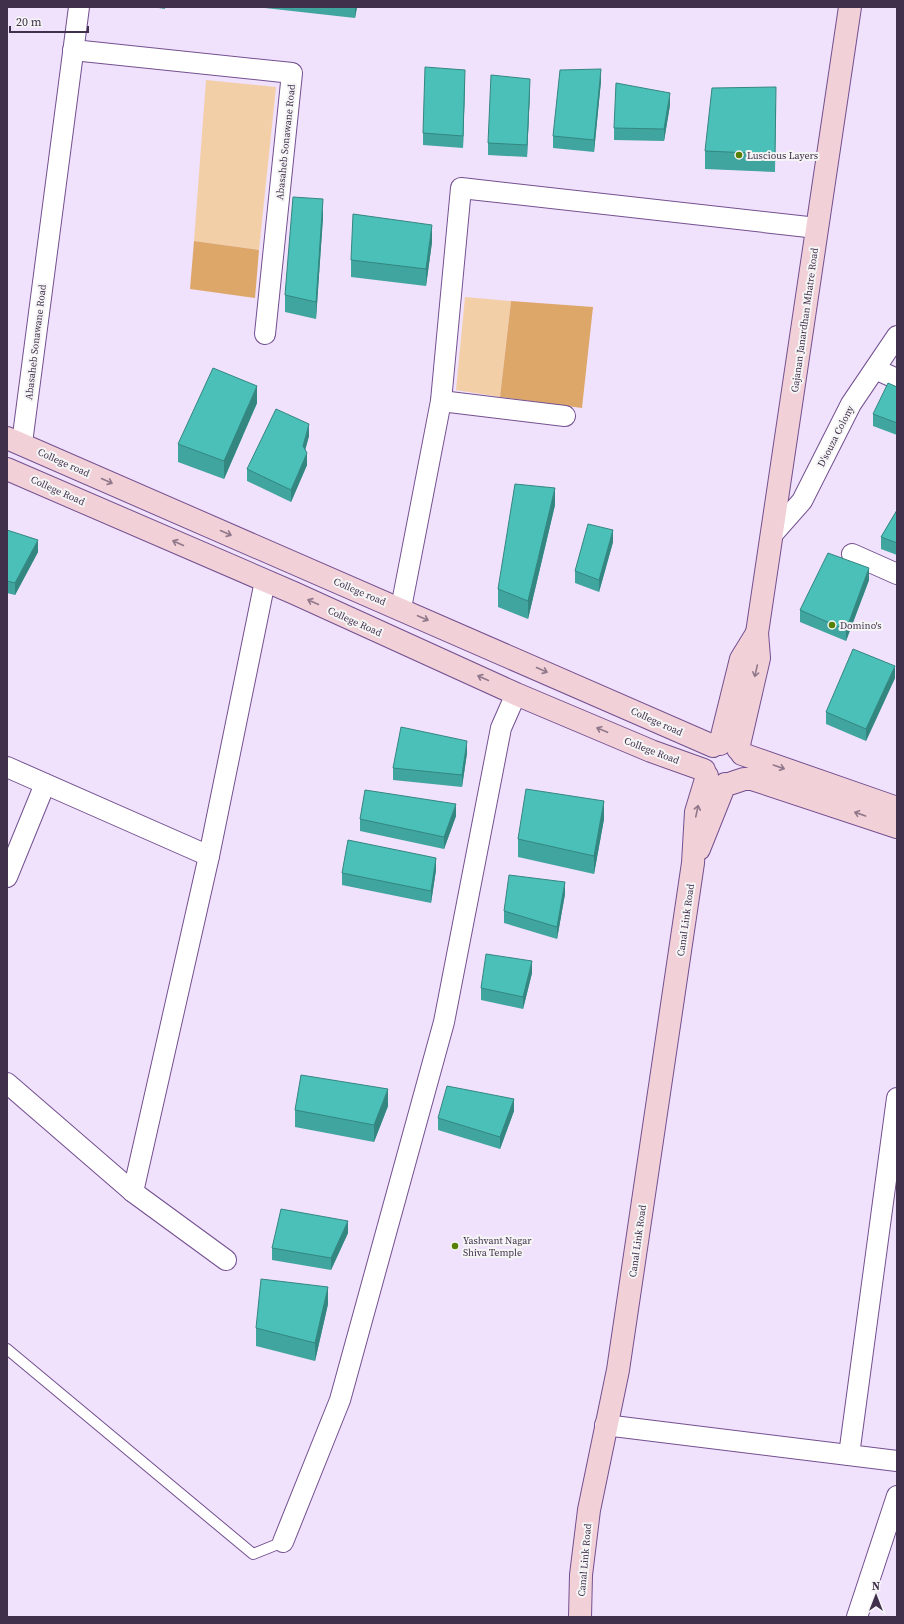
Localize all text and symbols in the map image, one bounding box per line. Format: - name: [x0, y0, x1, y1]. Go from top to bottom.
- scale bar: [10, 8, 88, 34]
- text: 20 m: [16, 14, 42, 30]
- street label: Abasaheb Sonawane Road: [273, 83, 298, 201]
- place label: Luscious Layers: [747, 149, 818, 162]
- marker: Luscious Layers: [734, 150, 744, 160]
- street label: Gajanan Janardhan Mhatre Road: [788, 247, 821, 393]
- street label: Abasaheb Sonawane Road: [22, 283, 49, 401]
- street label: D'souza Colony: [814, 403, 857, 469]
- street label: College road: [36, 445, 92, 480]
- street label: College Road: [29, 473, 87, 508]
- one-way arrow: [101, 478, 113, 485]
- one-way arrow: [220, 530, 232, 537]
- one-way arrow: [173, 538, 185, 546]
- street label: College road: [332, 575, 388, 608]
- one-way arrow: [308, 598, 320, 605]
- street label: College Road: [326, 604, 384, 639]
- one-way arrow: [416, 615, 428, 622]
- place label: Domino's: [840, 619, 882, 632]
- marker: Domino's: [827, 620, 837, 630]
- one-way arrow: [752, 665, 759, 678]
- one-way arrow: [536, 667, 548, 674]
- one-way arrow: [477, 674, 489, 682]
- street label: College road: [629, 704, 685, 739]
- one-way arrow: [596, 726, 608, 734]
- street label: College Road: [622, 734, 681, 767]
- one-way arrow: [772, 764, 785, 771]
- one-way arrow: [694, 805, 702, 818]
- one-way arrow: [855, 810, 867, 818]
- street label: Canal Link Road: [674, 883, 697, 957]
- street label: Canal Link Road: [626, 1204, 649, 1278]
- place label: Yashvant Nagar Shiva Temple: [463, 1234, 532, 1259]
- marker: Yashvant Nagar Shiva Temple: [450, 1241, 460, 1251]
- street label: Canal Link Road: [575, 1523, 594, 1597]
- north arrow: [856, 1576, 896, 1616]
- text: N: [872, 1579, 880, 1594]

